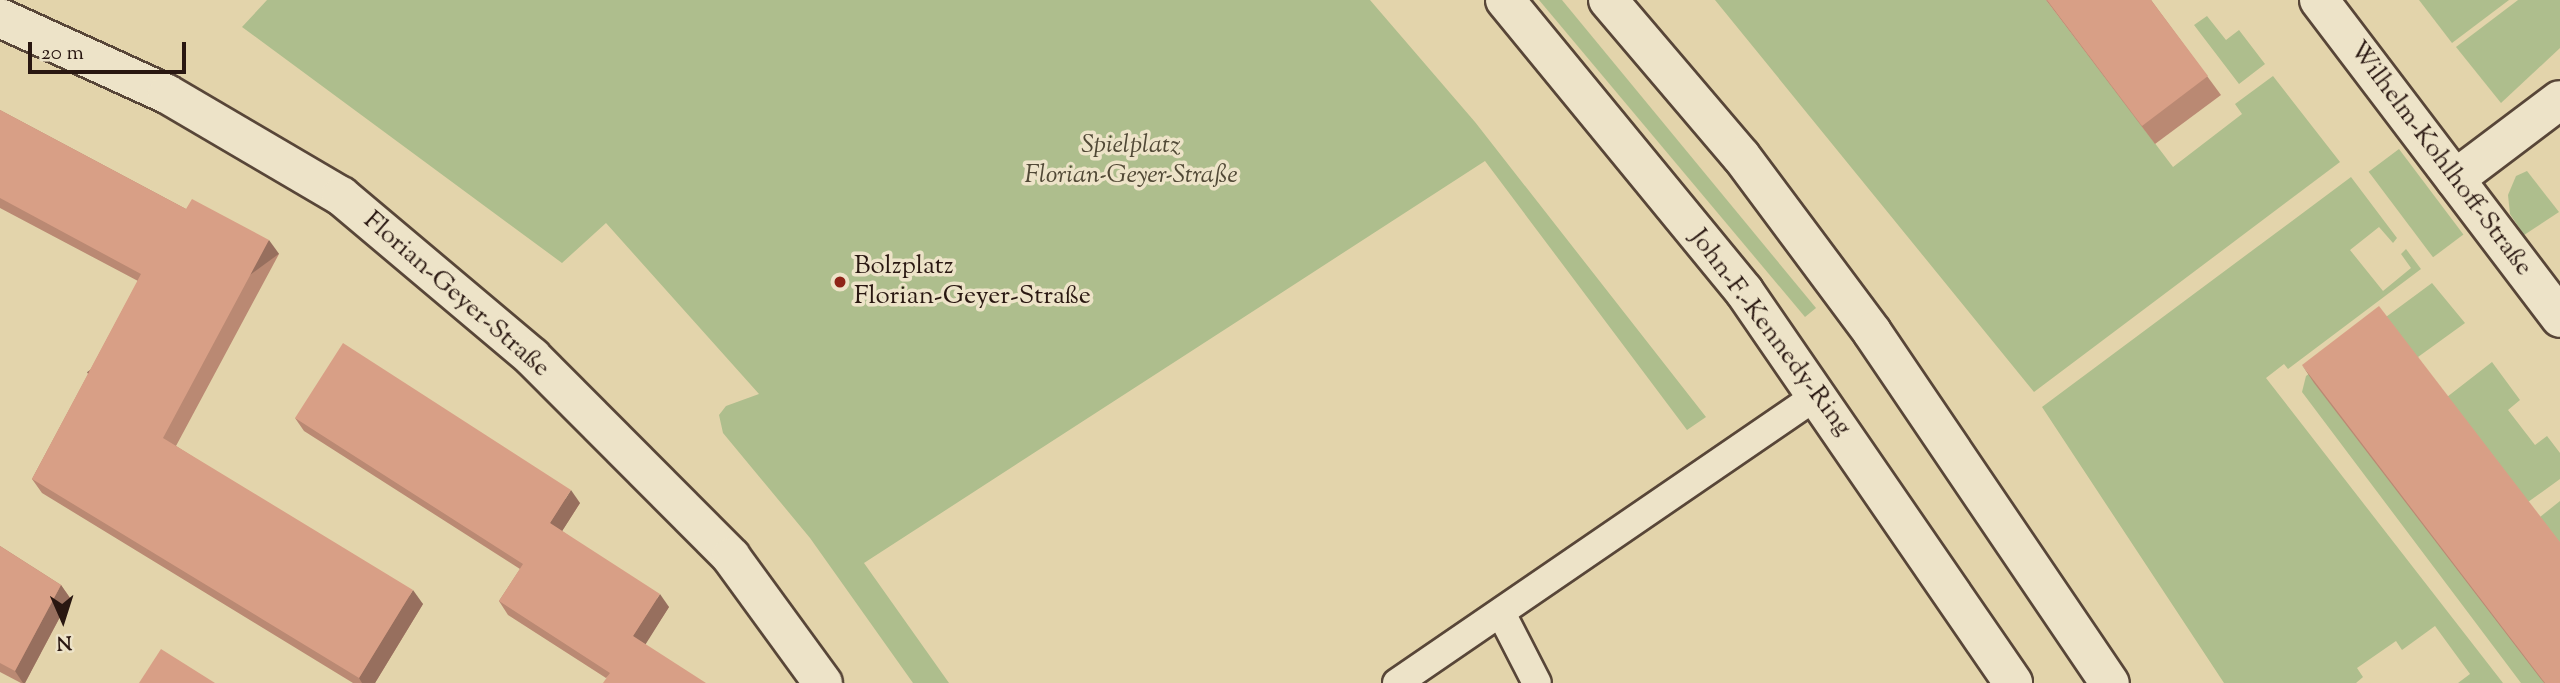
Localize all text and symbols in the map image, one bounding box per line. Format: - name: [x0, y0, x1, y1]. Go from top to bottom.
- scale bar: [32, 28, 189, 72]
- street label: Wilhelm-Kohlhoff-Straße: [2342, 35, 2538, 283]
- text: 20 m: [41, 39, 84, 69]
- park label: Spielplatz Florian-Geyer-Straße: [1024, 130, 1238, 192]
- street label: Florian-Geyer-Straße: [356, 206, 556, 384]
- street label: John-F.-Kennedy-Ring: [1682, 223, 1858, 443]
- place label: Bolzplatz Florian-Geyer-Straße: [854, 251, 1091, 312]
- marker: Bolzplatz Florian-Geyer-Straße: [832, 274, 848, 290]
- north arrow: [28, 585, 98, 655]
- text: N: [56, 628, 72, 655]

